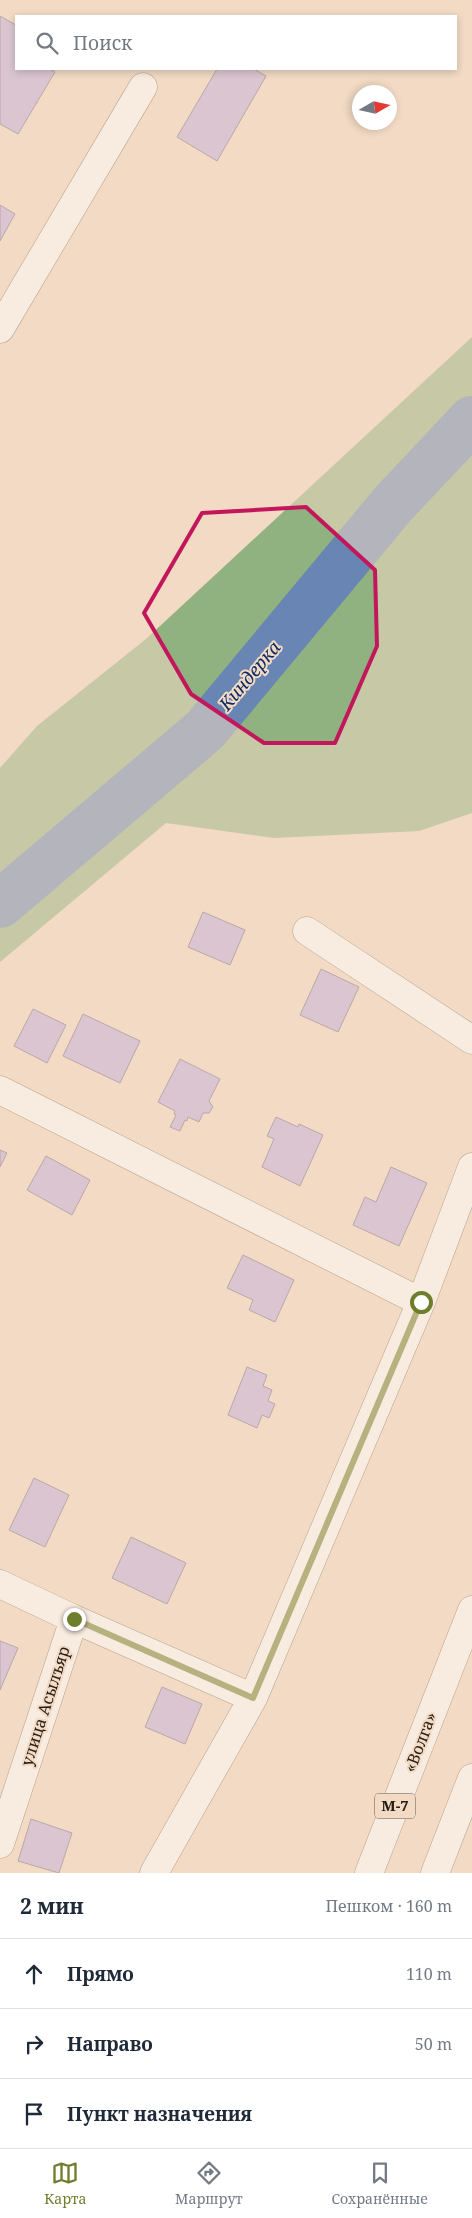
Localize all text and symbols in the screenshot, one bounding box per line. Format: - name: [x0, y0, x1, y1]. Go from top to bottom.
- search box: [15, 15, 457, 70]
- icon: search: [33, 29, 61, 57]
- text: Поиск: [73, 30, 132, 56]
- north arrow: [352, 85, 397, 130]
- water label: Киндерка: [212, 636, 285, 716]
- route start: [410, 1291, 433, 1314]
- route end: [63, 1608, 86, 1631]
- street label: улица Асылъяр: [15, 1643, 75, 1769]
- street label: «Волга»: [398, 1709, 442, 1775]
- road number: М-7: [375, 1794, 415, 1818]
- text: 2 мин: [20, 1892, 84, 1920]
- text: Пешком · 160 m: [325, 1895, 452, 1917]
- icon: ahead: [20, 1960, 48, 1988]
- text: Прямо: [67, 1961, 134, 1987]
- text: 110 m: [406, 1963, 452, 1985]
- icon: right: [20, 2030, 48, 2058]
- text: Направо: [67, 2031, 153, 2057]
- text: 50 m: [415, 2033, 452, 2055]
- icon: arrive: [20, 2100, 48, 2128]
- text: Пункт назначения: [67, 2101, 252, 2127]
- tab: Карта: [44, 2159, 86, 2208]
- tab: Маршрут: [175, 2159, 243, 2208]
- tab: Сохранённые: [331, 2159, 428, 2208]

